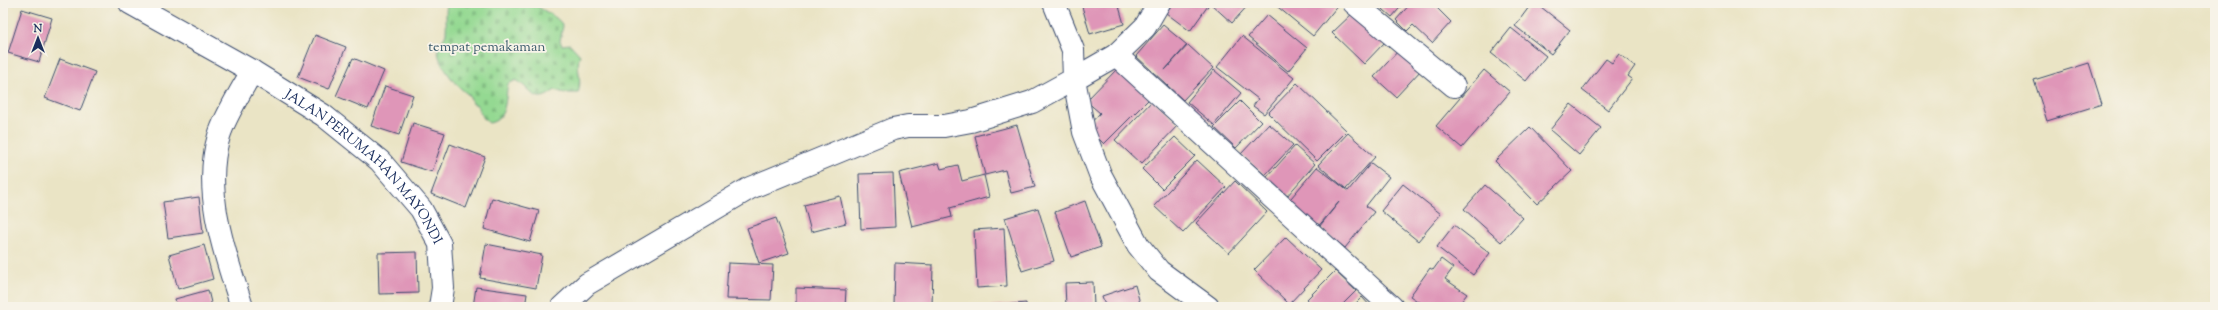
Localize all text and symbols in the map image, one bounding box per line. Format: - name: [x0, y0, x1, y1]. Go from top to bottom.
- north arrow: [18, 18, 58, 58]
- text: N: [33, 21, 43, 37]
- park label: tempat pemakaman: [428, 38, 546, 58]
- street label: JALAN PERUMAHAN MAYONDI: [279, 85, 446, 249]

